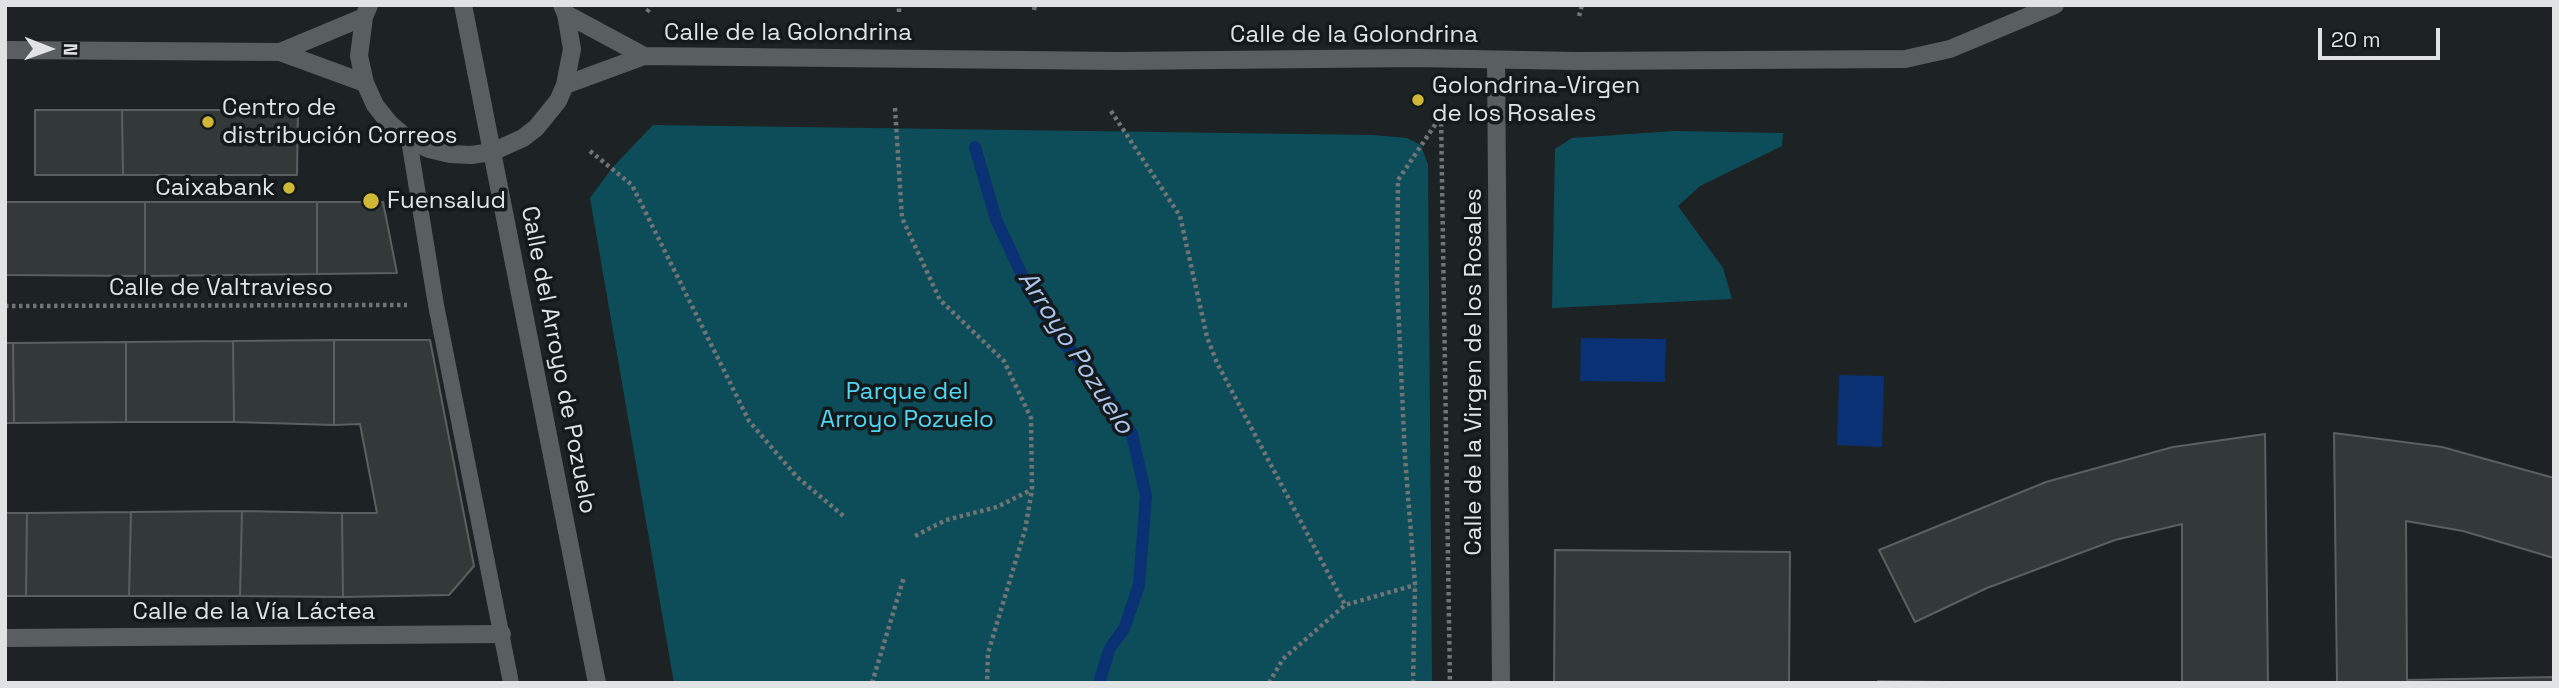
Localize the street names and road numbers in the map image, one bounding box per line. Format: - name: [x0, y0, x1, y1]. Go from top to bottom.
- street label: Calle de la Golondrina: [664, 19, 912, 47]
- street label: Calle de la Golondrina: [1230, 21, 1478, 49]
- street label: Calle de la Virgen de los Rosales: [1460, 188, 1488, 556]
- street label: Calle del Arroyo de Pozuelo: [514, 204, 602, 516]
- street label: Calle de Valtravieso: [109, 274, 333, 302]
- street label: Calle de la Vía Láctea: [133, 598, 375, 626]

